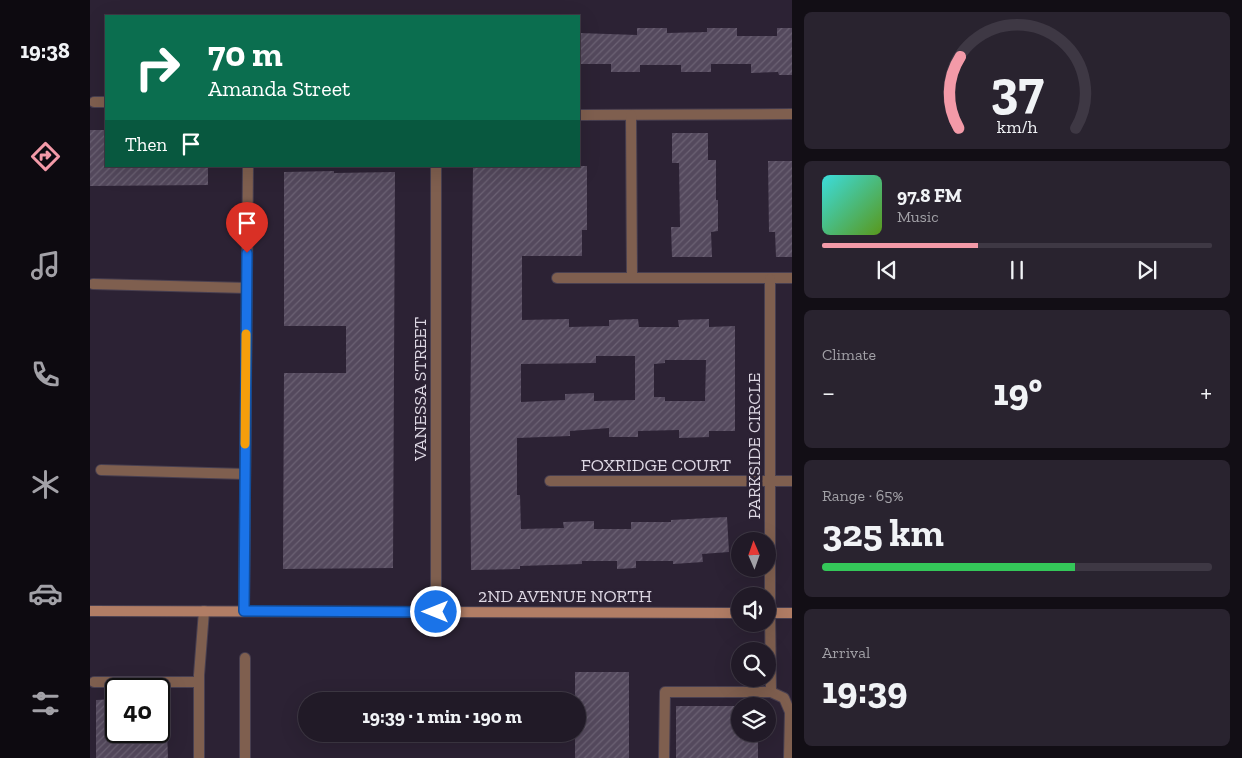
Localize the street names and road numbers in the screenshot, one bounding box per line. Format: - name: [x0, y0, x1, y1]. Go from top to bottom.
- street label: VANESSA STREET: [409, 317, 431, 462]
- street label: PARKSIDE CIRCLE: [743, 373, 765, 519]
- street label: FOXRIDGE COURT: [581, 454, 731, 476]
- street label: 2ND AVENUE NORTH: [478, 585, 652, 607]

